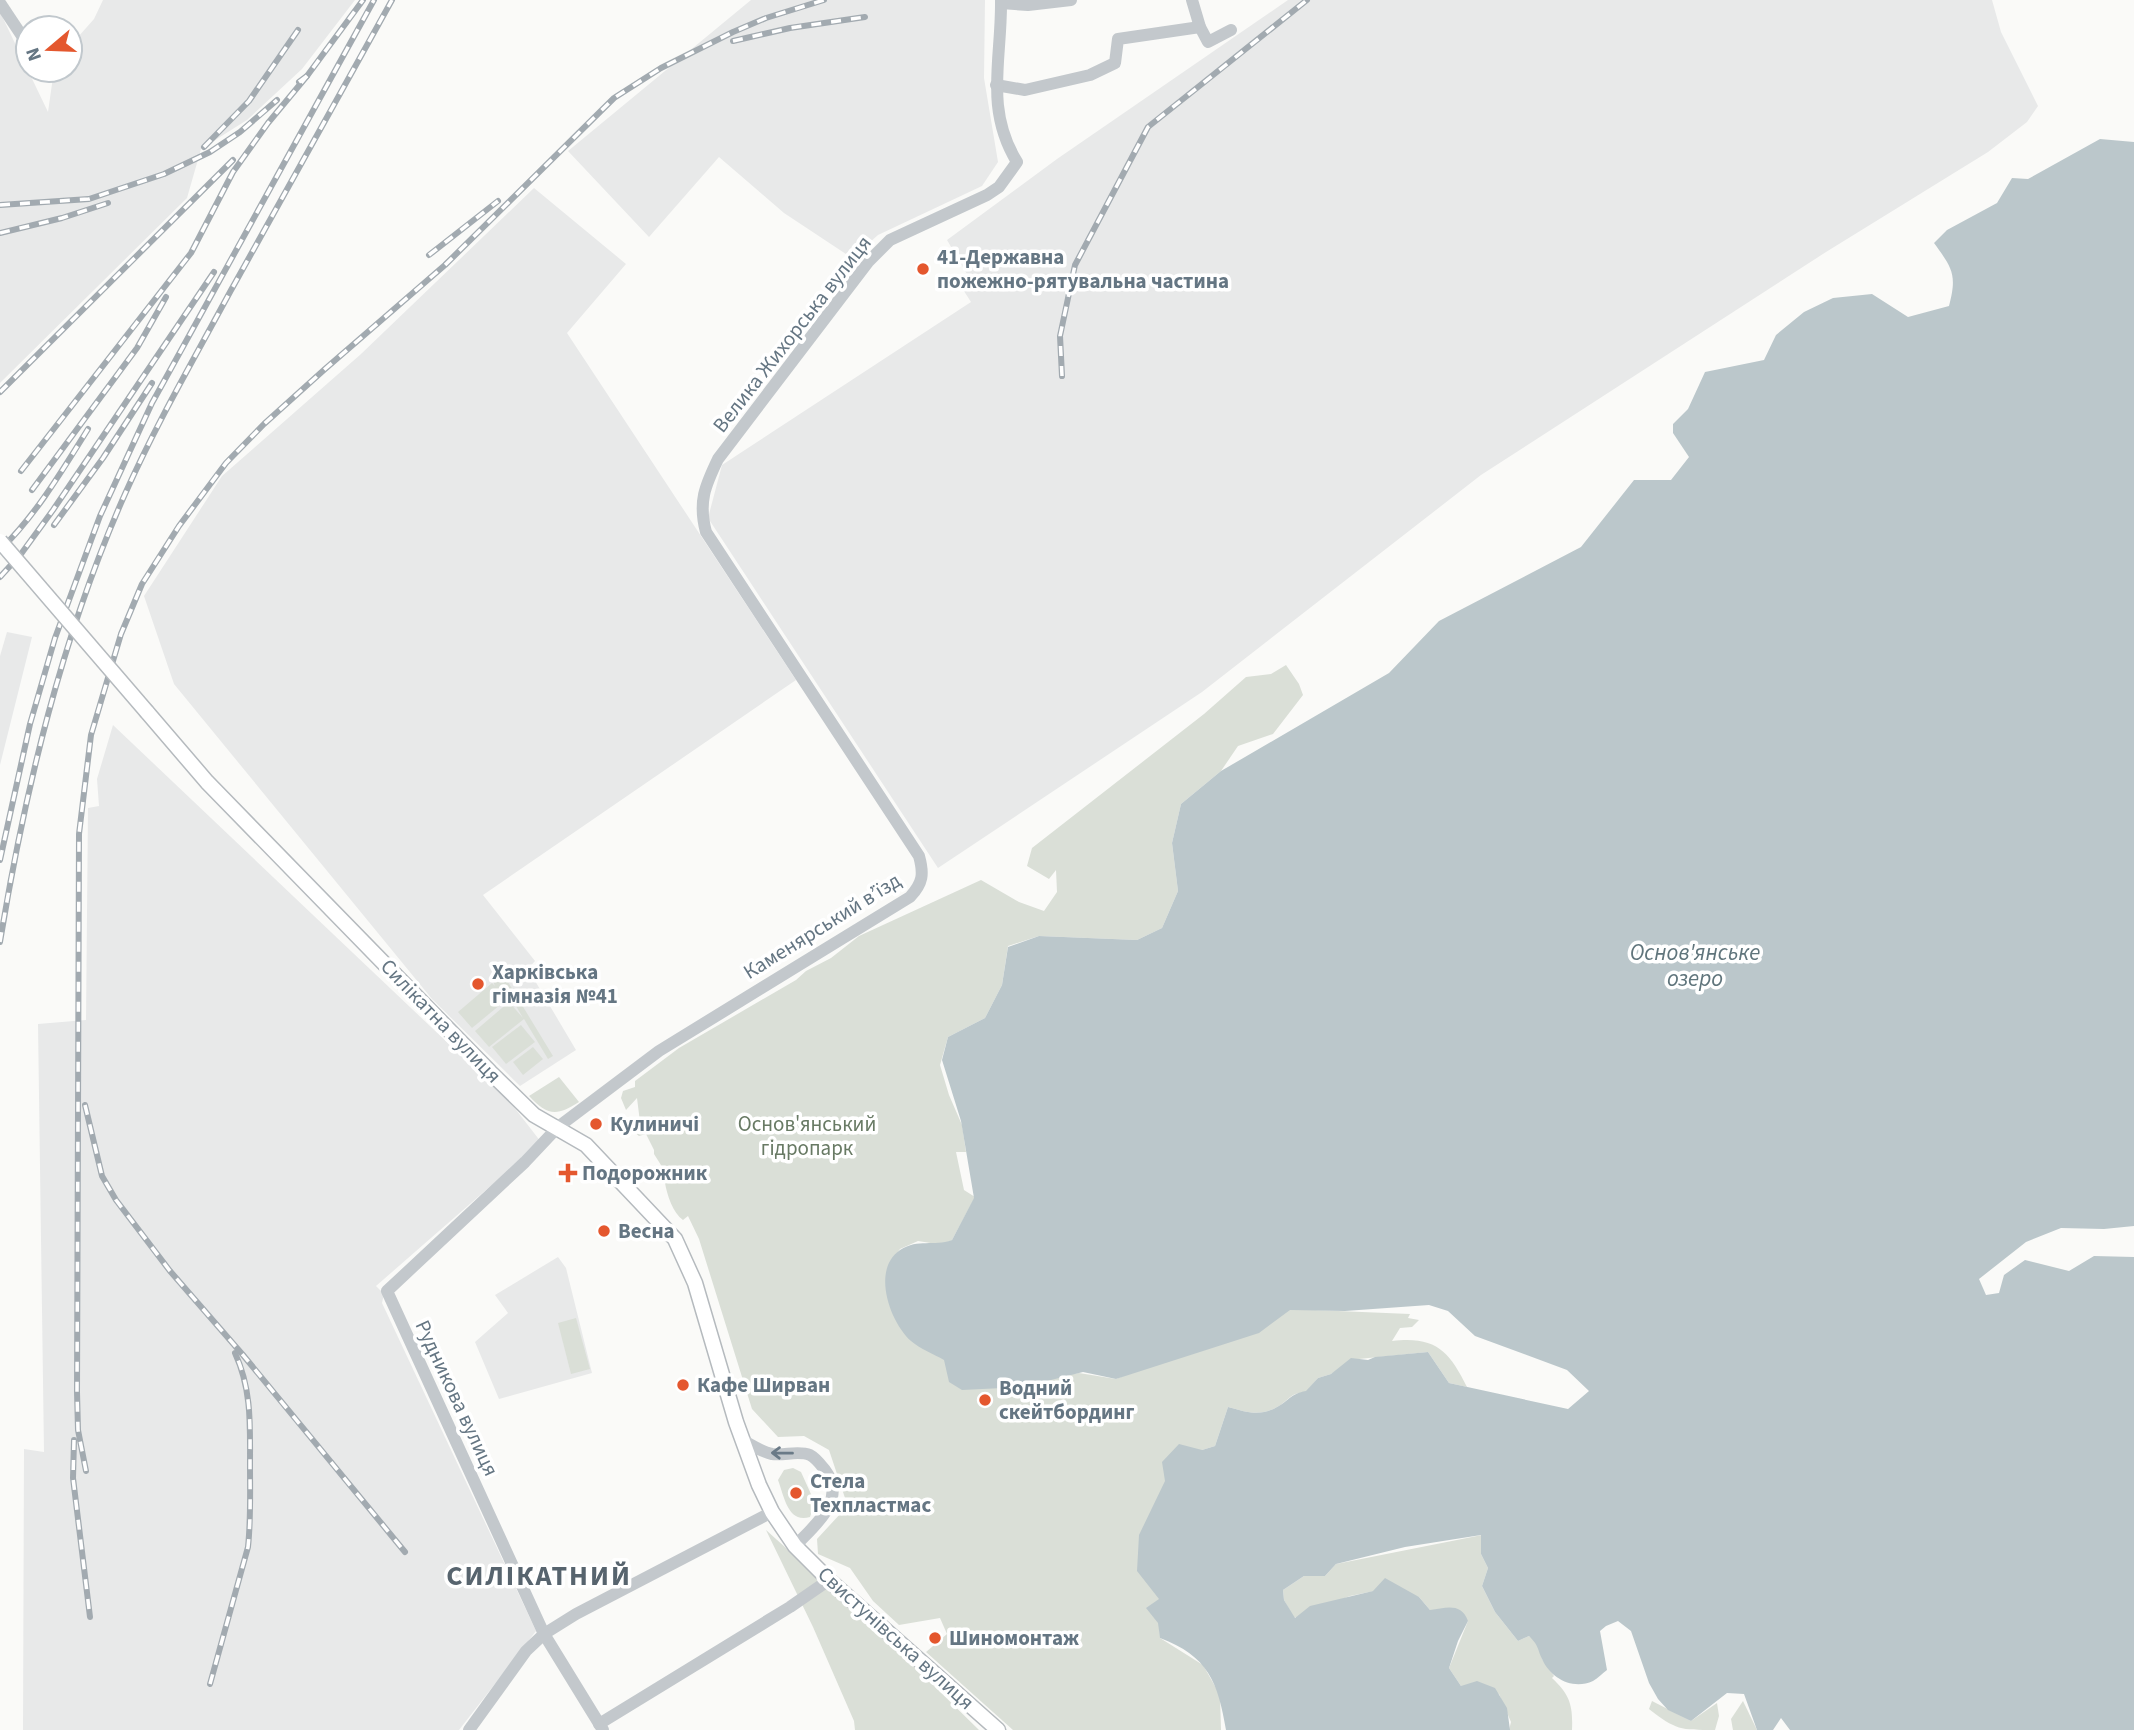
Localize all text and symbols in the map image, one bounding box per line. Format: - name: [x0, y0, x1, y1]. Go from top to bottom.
- north arrow: [14, 14, 84, 84]
- text: N: [20, 44, 49, 64]
- street label: Велика Жихорська вулиця: [705, 229, 879, 439]
- place label: 41-Державна пожежно-рятувальна частина: [937, 242, 1229, 296]
- marker: 41-Державна пожежно-рятувальна частина: [915, 261, 931, 277]
- street label: Каменярський в’їзд: [737, 865, 907, 987]
- water label: Основ'янське озеро: [1630, 936, 1760, 995]
- street label: Силікатна вулиця: [374, 952, 508, 1090]
- place label: Харківська гімназія №41: [492, 957, 618, 1011]
- marker: Харківська гімназія №41: [470, 976, 486, 992]
- place label: Кулиничі: [610, 1109, 699, 1139]
- park label: Основ'янський гідропарк: [738, 1109, 876, 1163]
- marker: Кулиничі: [588, 1116, 604, 1132]
- place label: Подорожник: [582, 1158, 708, 1188]
- marker: Подорожник: [560, 1165, 576, 1181]
- place label: Весна: [618, 1216, 675, 1246]
- marker: Весна: [596, 1223, 612, 1239]
- street label: Рудникова вулиця: [408, 1315, 506, 1481]
- place label: Кафе Ширван: [697, 1370, 830, 1400]
- place label: Водний скейтбординг: [999, 1373, 1134, 1427]
- marker: Кафе Ширван: [675, 1377, 691, 1393]
- marker: Водний скейтбординг: [977, 1392, 993, 1408]
- one-way arrow: [771, 1446, 794, 1460]
- place label: Стела Техпластмас: [810, 1466, 931, 1520]
- marker: Стела Техпластмас: [788, 1485, 804, 1501]
- district label: СИЛІКАТНИЙ: [446, 1556, 632, 1596]
- street label: Свистунівська вулиця: [811, 1559, 981, 1717]
- place label: Шиномонтаж: [949, 1623, 1079, 1653]
- marker: Шиномонтаж: [927, 1630, 943, 1646]

